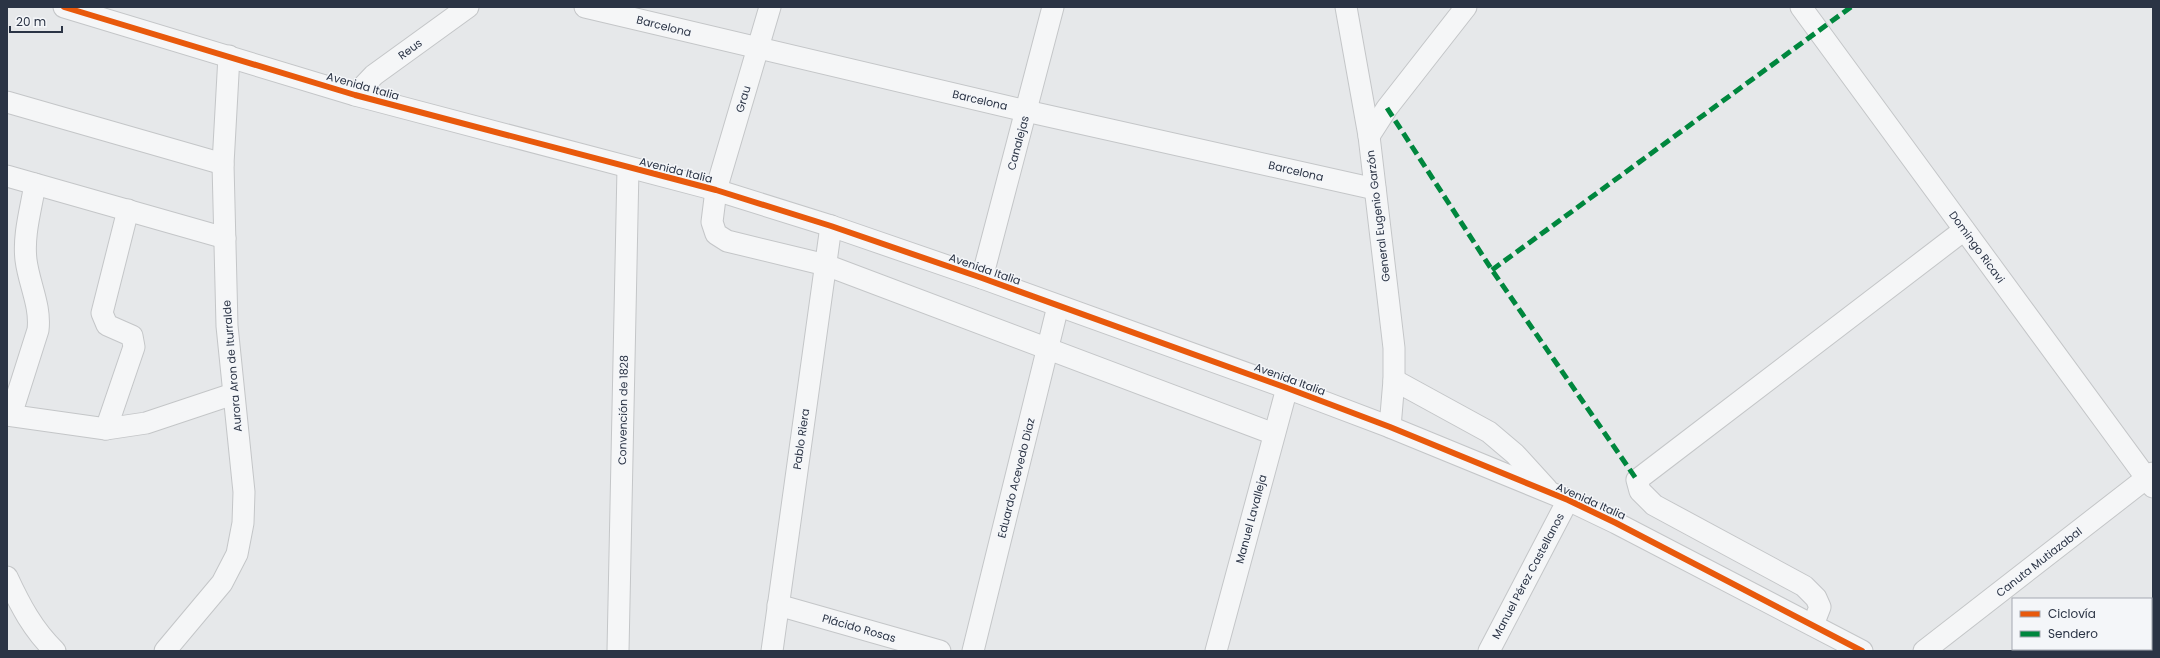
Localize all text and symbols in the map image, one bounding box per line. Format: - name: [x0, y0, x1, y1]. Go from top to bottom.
- scale bar: [10, 8, 62, 34]
- street label: Barcelona: [635, 11, 693, 41]
- text: 20 m: [16, 13, 46, 30]
- street label: Reus: [395, 35, 426, 63]
- street label: Avenida Italia: [325, 68, 401, 104]
- street label: Grau: [732, 84, 754, 114]
- street label: Barcelona: [951, 86, 1009, 114]
- street label: Canalejas: [1003, 114, 1033, 172]
- street label: General Eugenio Garzón: [1362, 149, 1394, 283]
- street label: Avenida Italia: [638, 153, 714, 187]
- street label: Barcelona: [1267, 157, 1325, 185]
- street label: Domingo Ricavi: [1945, 208, 2009, 287]
- street label: Avenida Italia: [947, 249, 1023, 289]
- street label: Aurora Aron de Iturralde: [218, 299, 246, 433]
- street label: Convención de 1828: [614, 355, 632, 465]
- street label: Avenida Italia: [1252, 359, 1328, 399]
- street label: Pablo Riera: [789, 407, 813, 471]
- street label: Eduardo Acevedo Diaz: [993, 416, 1039, 540]
- street label: Manuel Lavalleja: [1231, 473, 1271, 565]
- street label: Avenida Italia: [1554, 478, 1628, 524]
- street label: Manuel Pérez Castellanos: [1488, 510, 1568, 642]
- street label: Canuta Mutiazabal: [1993, 523, 2085, 601]
- legend: [2012, 598, 2152, 650]
- text: Ciclovía: [2048, 605, 2096, 622]
- street label: Plácido Rosas: [820, 610, 898, 646]
- text: Sendero: [2048, 625, 2098, 642]

